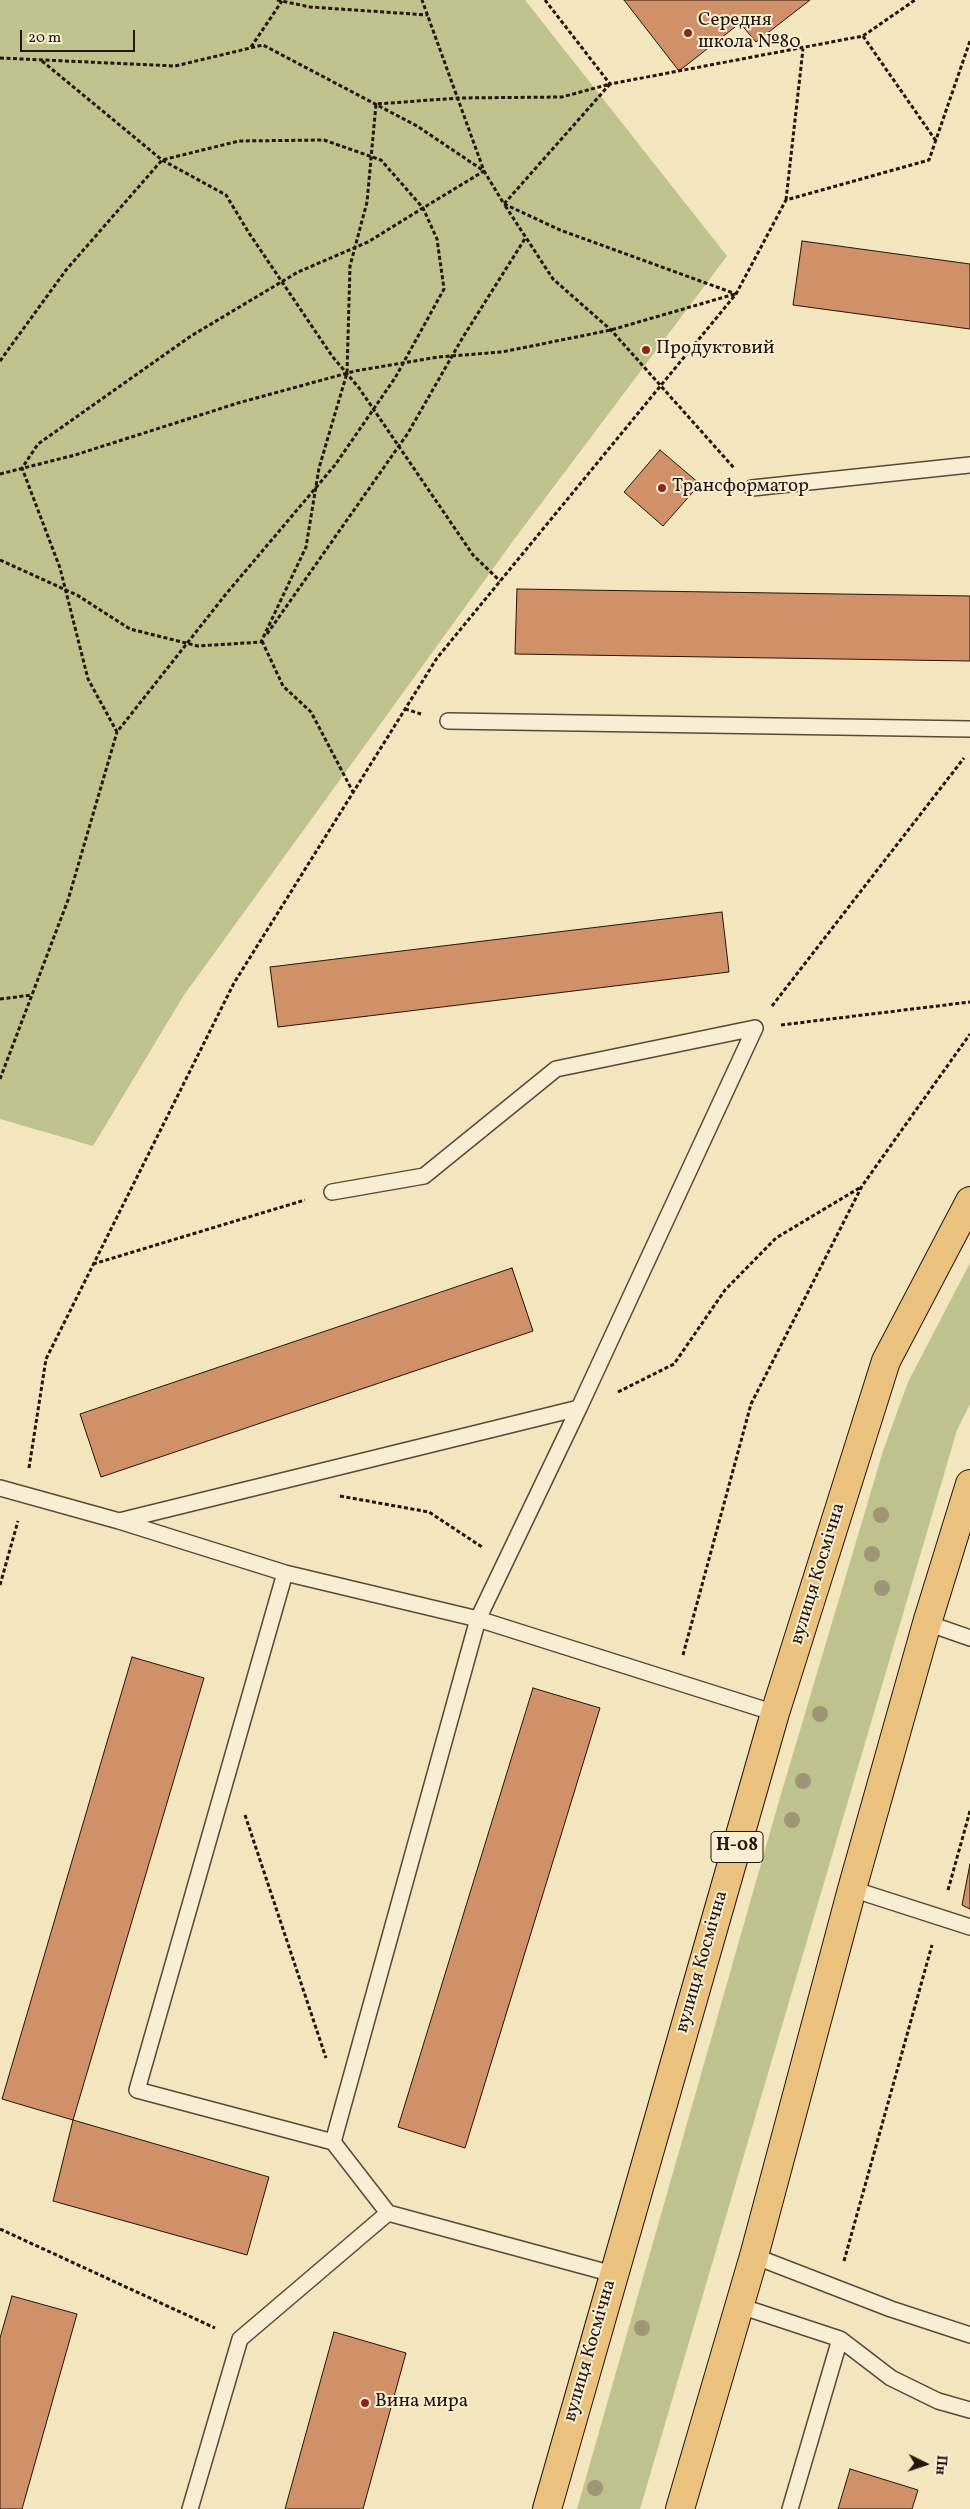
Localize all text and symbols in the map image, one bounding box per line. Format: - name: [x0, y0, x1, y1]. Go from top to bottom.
- place label: Середня школа №80: [698, 11, 801, 55]
- scale bar: [22, 20, 138, 52]
- marker: Середня школа №80: [682, 27, 694, 39]
- text: 20 m: [28, 28, 61, 49]
- place label: Продуктовий: [656, 339, 774, 361]
- marker: Продуктовий: [640, 344, 652, 356]
- place label: Трансформатор: [672, 477, 809, 499]
- marker: Трансформатор: [656, 482, 668, 494]
- street label: вулиця Космічна: [787, 1500, 851, 1648]
- road number: Н-08: [711, 1831, 763, 1862]
- street label: вулиця Космічна: [672, 1888, 734, 2036]
- street label: вулиця Космічна: [560, 2277, 622, 2425]
- place label: Вина мира: [375, 2392, 468, 2414]
- marker: Вина мира: [359, 2397, 371, 2409]
- north arrow: [900, 2439, 950, 2489]
- text: Пн: [930, 2454, 951, 2476]

